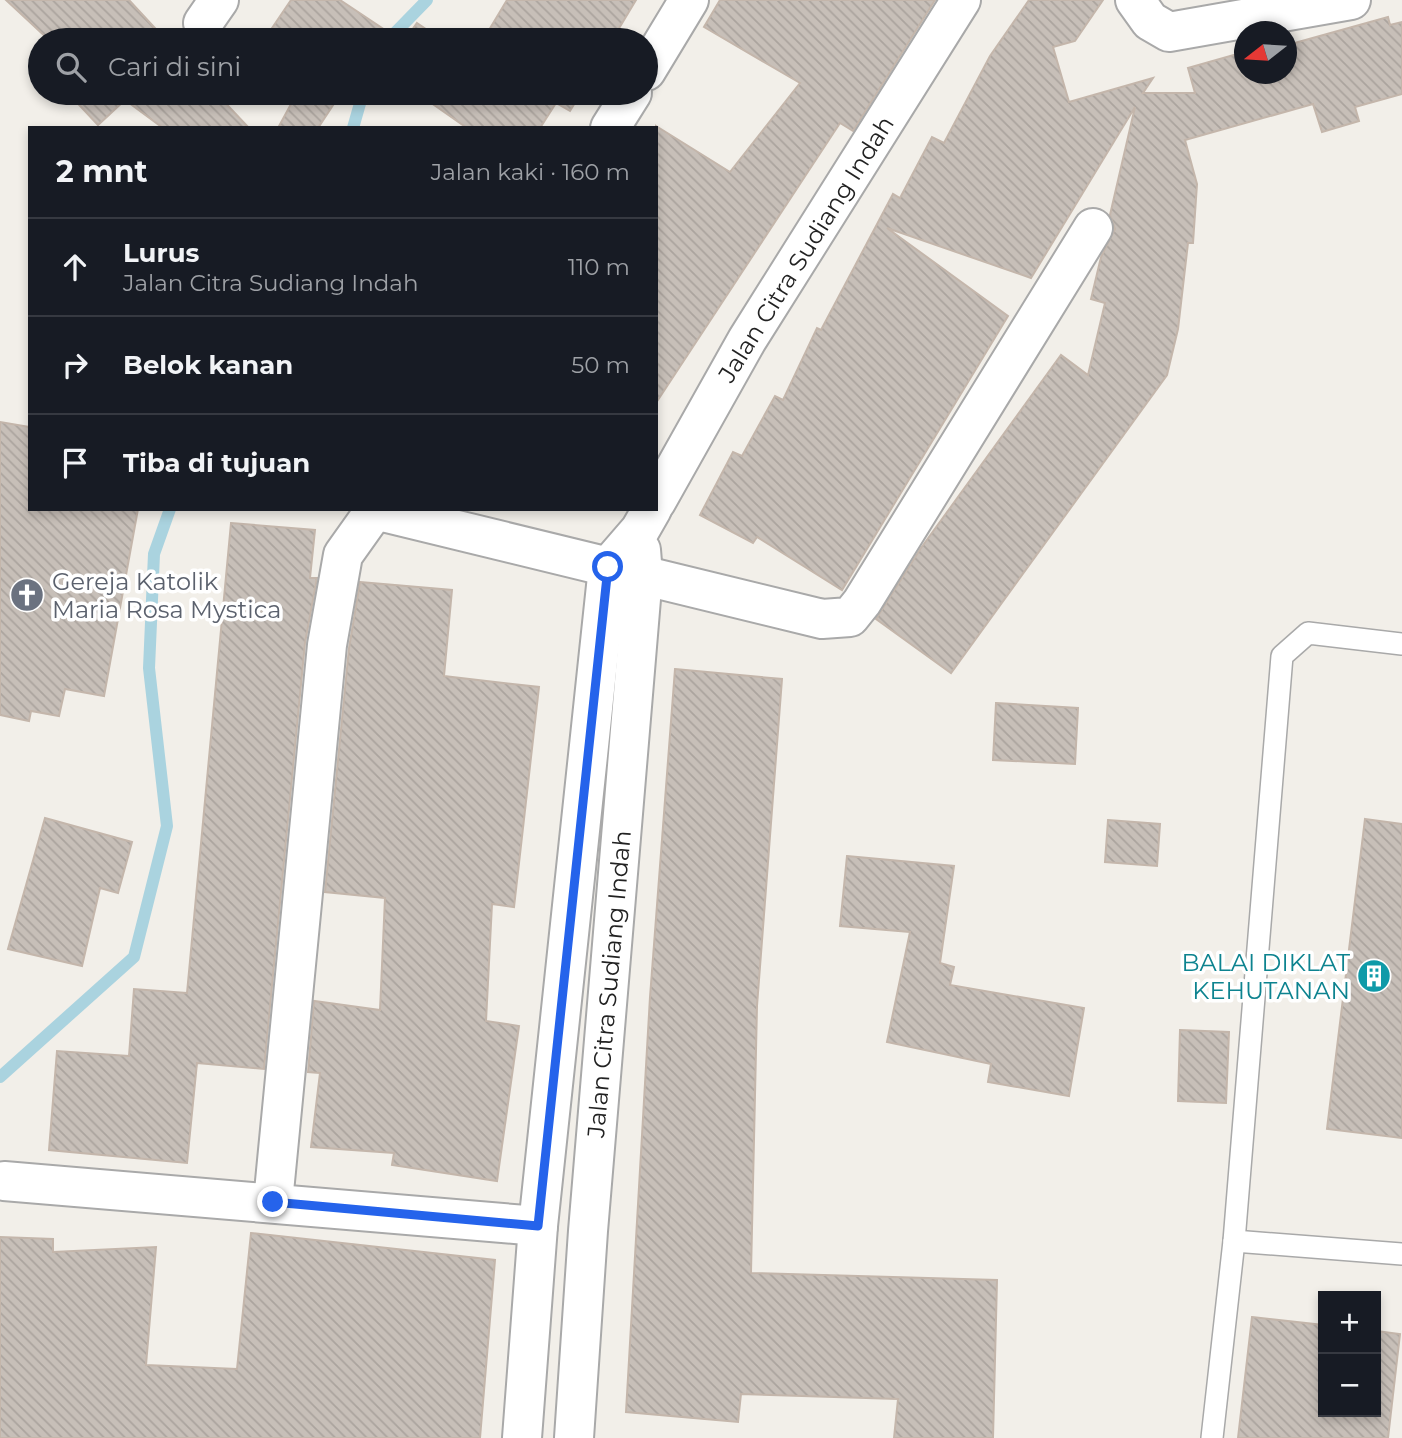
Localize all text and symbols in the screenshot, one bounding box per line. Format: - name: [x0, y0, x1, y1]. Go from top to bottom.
- north arrow: [1234, 21, 1297, 84]
- search box: [28, 28, 658, 105]
- icon: search: [52, 48, 90, 86]
- text: Cari di sini: [108, 51, 241, 83]
- street label: Jalan Citra Sudiang Indah: [711, 111, 900, 388]
- text: 2 mnt: [56, 153, 147, 190]
- text: Jalan kaki · 160 m: [431, 158, 630, 186]
- text: Lurus: [123, 237, 199, 269]
- icon: ahead: [56, 248, 94, 286]
- text: 110 m: [568, 253, 630, 281]
- text: Jalan Citra Sudiang Indah: [123, 269, 418, 297]
- icon: right: [56, 346, 94, 384]
- text: Belok kanan: [123, 349, 293, 381]
- text: 50 m: [571, 351, 630, 379]
- icon: arrive: [56, 444, 94, 482]
- text: Tiba di tujuan: [123, 447, 310, 479]
- route start: [592, 551, 623, 582]
- place label: Gereja Katolik Maria Rosa Mystica: [52, 567, 281, 624]
- church icon: Gereja Katolik Maria Rosa Mystica: [8, 576, 46, 614]
- street label: Jalan Citra Sudiang Indah: [581, 829, 637, 1140]
- place label: BALAI DIKLAT KEHUTANAN: [1182, 948, 1350, 1005]
- building icon: BALAI DIKLAT KEHUTANAN: [1355, 957, 1393, 995]
- route end: [257, 1186, 288, 1217]
- map controls: [1318, 1291, 1381, 1417]
- button: +: [1318, 1291, 1381, 1354]
- button: −: [1318, 1354, 1381, 1417]

